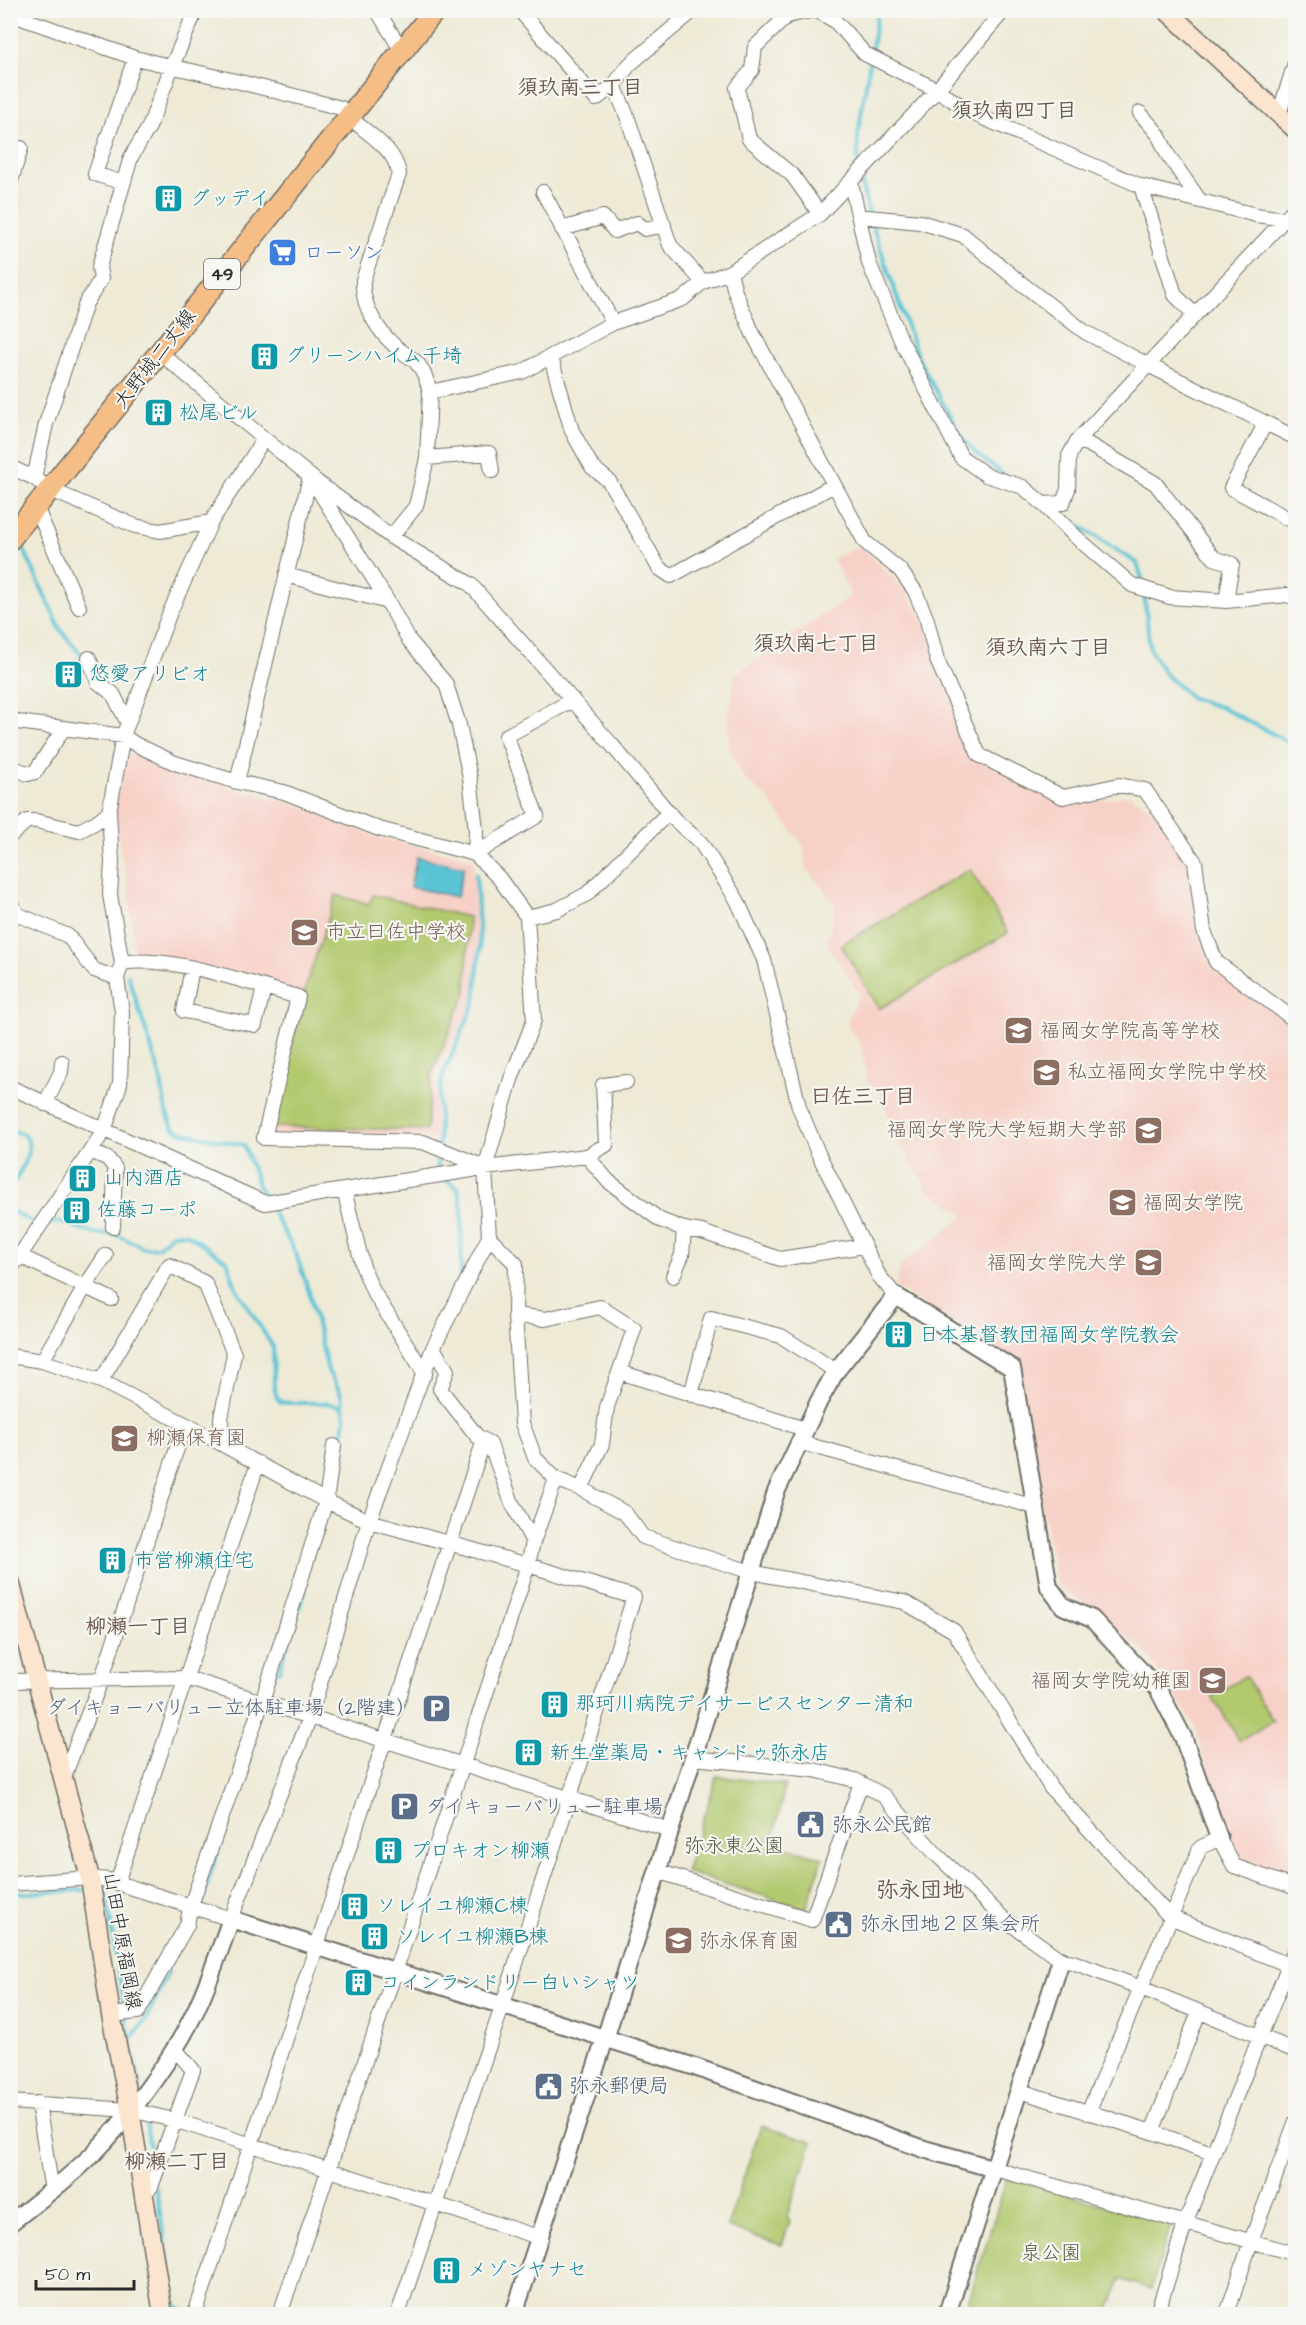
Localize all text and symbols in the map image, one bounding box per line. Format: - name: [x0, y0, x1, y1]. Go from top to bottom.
- district label: 須玖南三丁目: [517, 73, 643, 102]
- district label: 須玖南四丁目: [951, 96, 1077, 125]
- building icon: グッデイ: [153, 183, 185, 215]
- place label: グッデイ: [190, 185, 269, 213]
- supermarket icon: ローソン: [267, 237, 299, 269]
- place label: ローソン: [304, 239, 384, 267]
- road number: 49: [204, 259, 240, 289]
- street label: 大野城二丈線: [107, 303, 203, 415]
- building icon: グリーンハイム千埼: [248, 340, 280, 372]
- place label: グリーンハイム千埼: [285, 342, 462, 370]
- building icon: 松尾ビル: [142, 397, 174, 429]
- place label: 松尾ビル: [179, 399, 259, 427]
- district label: 須玖南七丁目: [753, 629, 879, 658]
- district label: 須玖南六丁目: [985, 633, 1111, 662]
- building icon: 悠愛アリビオ: [53, 658, 85, 690]
- place label: 悠愛アリビオ: [90, 660, 210, 688]
- school or university icon: 市立曰佐中学校: [289, 916, 321, 948]
- place label: 市立曰佐中学校: [326, 918, 466, 946]
- school or university icon: 福岡女学院高等学校: [1003, 1015, 1035, 1047]
- place label: 福岡女学院高等学校: [1040, 1017, 1220, 1045]
- school or university icon: 私立福岡女学院中学校: [1030, 1056, 1062, 1088]
- place label: 私立福岡女学院中学校: [1067, 1058, 1267, 1086]
- district label: 曰佐三丁目: [811, 1082, 916, 1111]
- school or university icon: 福岡女学院大学短期大学部: [1132, 1114, 1164, 1146]
- place label: 福岡女学院大学短期大学部: [887, 1116, 1127, 1144]
- building icon: 山内酒店: [67, 1162, 99, 1194]
- place label: 山内酒店: [104, 1164, 184, 1192]
- school or university icon: 福岡女学院: [1106, 1187, 1138, 1219]
- place label: 福岡女学院: [1143, 1189, 1243, 1217]
- building icon: 佐藤コーポ: [60, 1194, 92, 1226]
- place label: 佐藤コーポ: [97, 1196, 197, 1224]
- school or university icon: 福岡女学院大学: [1132, 1247, 1164, 1279]
- place label: 福岡女学院大学: [987, 1249, 1127, 1277]
- building icon: 日本基督教団福岡女学院教会: [882, 1319, 914, 1351]
- place label: 日本基督教団福岡女学院教会: [919, 1321, 1179, 1349]
- school or university icon: 柳瀬保育園: [109, 1422, 141, 1454]
- place label: 柳瀬保育園: [146, 1424, 246, 1452]
- building icon: 市営柳瀬住宅: [97, 1545, 129, 1577]
- place label: 市営柳瀬住宅: [134, 1547, 254, 1575]
- district label: 柳瀬一丁目: [86, 1612, 191, 1641]
- school or university icon: 福岡女学院幼稚園: [1196, 1665, 1228, 1697]
- place label: 福岡女学院幼稚園: [1031, 1667, 1191, 1695]
- building icon: 那珂川病院デイサービスセンター清和: [538, 1688, 570, 1720]
- place label: 那珂川病院デイサービスセンター清和: [575, 1690, 913, 1718]
- parking icon: ダイキョーバリュー立体駐車場（2階建）: [421, 1692, 453, 1724]
- place label: ダイキョーバリュー立体駐車場（2階建）: [47, 1694, 416, 1722]
- building icon: 新生堂薬局・キャンドゥ弥永店: [513, 1737, 545, 1769]
- place label: 新生堂薬局・キャンドゥ弥永店: [550, 1739, 830, 1767]
- parking icon: ダイキョーバリュー駐車場: [388, 1791, 420, 1823]
- place label: ダイキョーバリュー駐車場: [425, 1793, 663, 1821]
- public building icon: 弥永公民館: [795, 1809, 827, 1841]
- place label: 弥永公民館: [832, 1811, 932, 1839]
- park label: 弥永東公園: [684, 1832, 784, 1860]
- building icon: プロキオン柳瀬: [373, 1835, 405, 1867]
- place label: プロキオン柳瀬: [410, 1837, 550, 1865]
- street label: 山田中原福岡線: [96, 1870, 148, 2012]
- district label: 弥永団地: [876, 1875, 964, 1906]
- building icon: ソレイユ柳瀬C棟: [339, 1890, 371, 1922]
- place label: ソレイユ柳瀬C棟: [376, 1892, 529, 1920]
- public building icon: 弥永団地２区集会所: [823, 1908, 855, 1940]
- place label: 弥永団地２区集会所: [860, 1910, 1040, 1938]
- building icon: ソレイユ柳瀬B棟: [359, 1921, 391, 1953]
- place label: ソレイユ柳瀬B棟: [396, 1923, 549, 1951]
- school or university icon: 弥永保育園: [662, 1925, 694, 1957]
- place label: 弥永保育園: [699, 1927, 799, 1955]
- building icon: コインランドリー白いシャツ: [343, 1967, 375, 1999]
- place label: コインランドリー白いシャツ: [380, 1969, 640, 1997]
- public building icon: 弥永郵便局: [532, 2070, 564, 2102]
- place label: 弥永郵便局: [569, 2072, 669, 2100]
- district label: 柳瀬二丁目: [125, 2147, 230, 2176]
- park label: 泉公園: [1021, 2239, 1081, 2267]
- scale bar: [36, 2253, 134, 2291]
- building icon: メゾンヤナセ: [430, 2254, 462, 2286]
- place label: メゾンヤナセ: [467, 2256, 587, 2284]
- text: 50 m: [45, 2262, 90, 2287]

